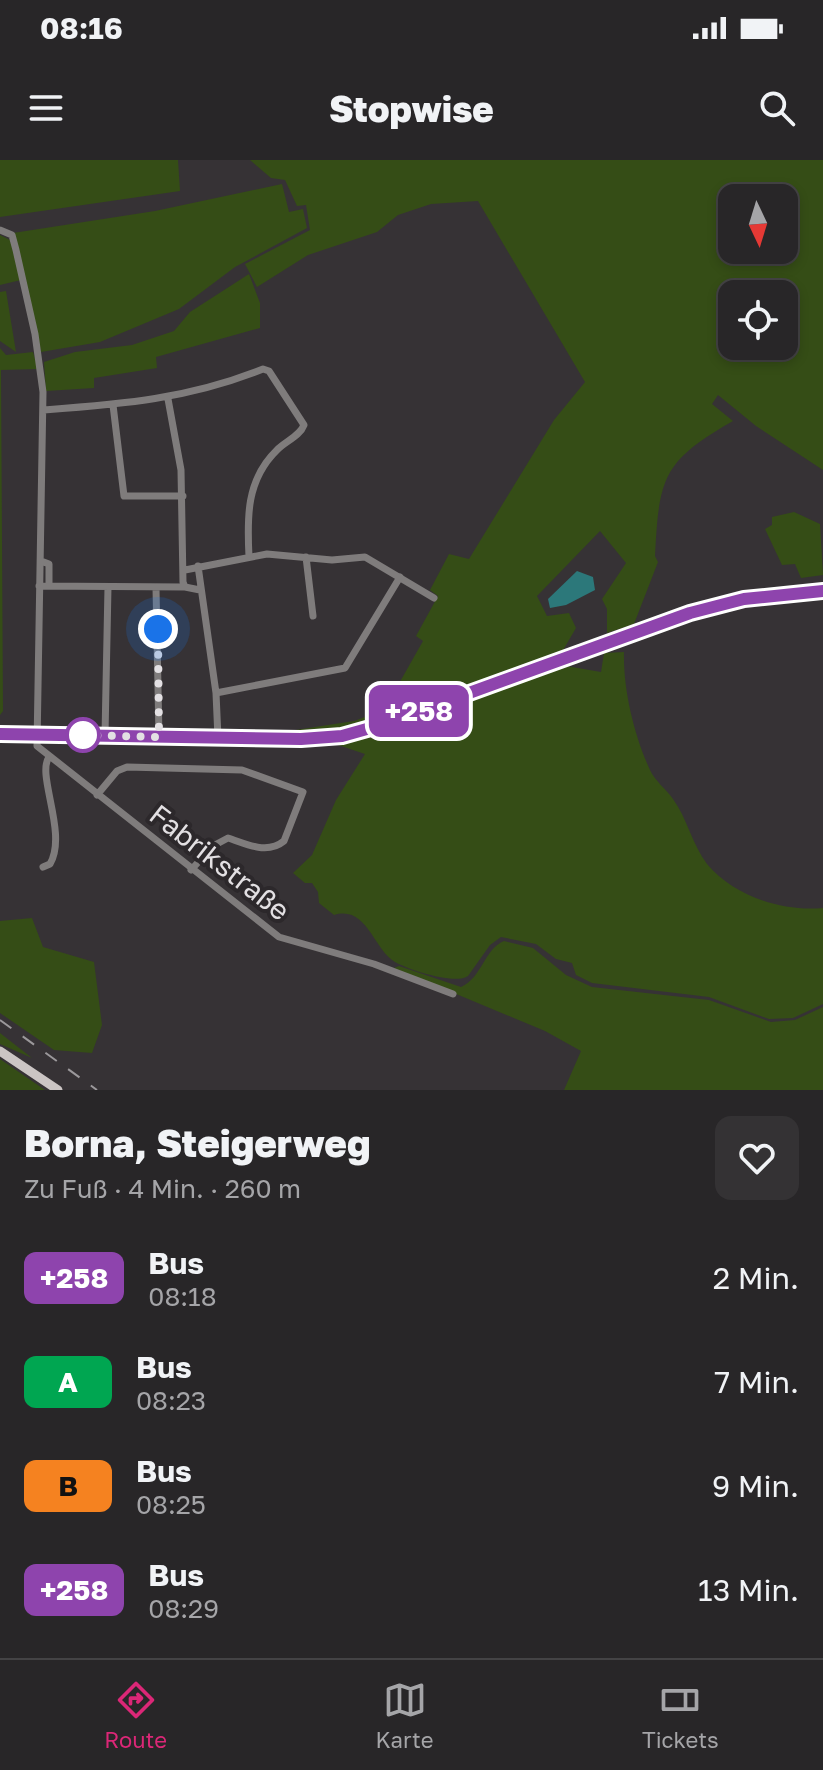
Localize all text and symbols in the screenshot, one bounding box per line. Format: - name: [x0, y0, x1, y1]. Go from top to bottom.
- text: 08:16: [40, 10, 123, 46]
- icon: menu: [24, 86, 68, 130]
- icon: search: [755, 86, 799, 130]
- text: Stopwise: [329, 87, 494, 130]
- north arrow: [718, 184, 798, 264]
- map controls: [718, 184, 798, 360]
- button: locate: [718, 280, 798, 360]
- your location: [138, 609, 178, 649]
- line badge: +258: [363, 685, 475, 737]
- text: +258: [385, 694, 453, 727]
- unlabelled marker: [66, 718, 100, 752]
- street label: Fabrikstraße: [144, 797, 296, 927]
- button: heart: [715, 1116, 799, 1200]
- text: Borna, Steigerweg: [24, 1120, 370, 1165]
- text: Zu Fuß · 4 Min. · 260 m: [24, 1173, 301, 1204]
- text: Bus: [148, 1245, 204, 1281]
- text: 2 Min.: [713, 1260, 799, 1296]
- text: +258: [40, 1261, 108, 1294]
- text: 08:18: [148, 1281, 217, 1312]
- text: Bus: [136, 1349, 192, 1385]
- text: 7 Min.: [714, 1364, 799, 1400]
- text: A: [58, 1365, 78, 1398]
- text: 08:23: [136, 1385, 206, 1416]
- text: Bus: [136, 1453, 192, 1489]
- text: 9 Min.: [712, 1468, 799, 1504]
- text: B: [58, 1469, 78, 1502]
- text: 08:25: [136, 1489, 206, 1520]
- text: Bus: [148, 1557, 204, 1593]
- text: 13 Min.: [698, 1572, 799, 1608]
- text: +258: [40, 1573, 108, 1606]
- text: 08:29: [148, 1593, 219, 1624]
- tab: Route: [104, 1678, 167, 1753]
- tab: Karte: [376, 1678, 434, 1753]
- tab: Tickets: [642, 1678, 719, 1753]

